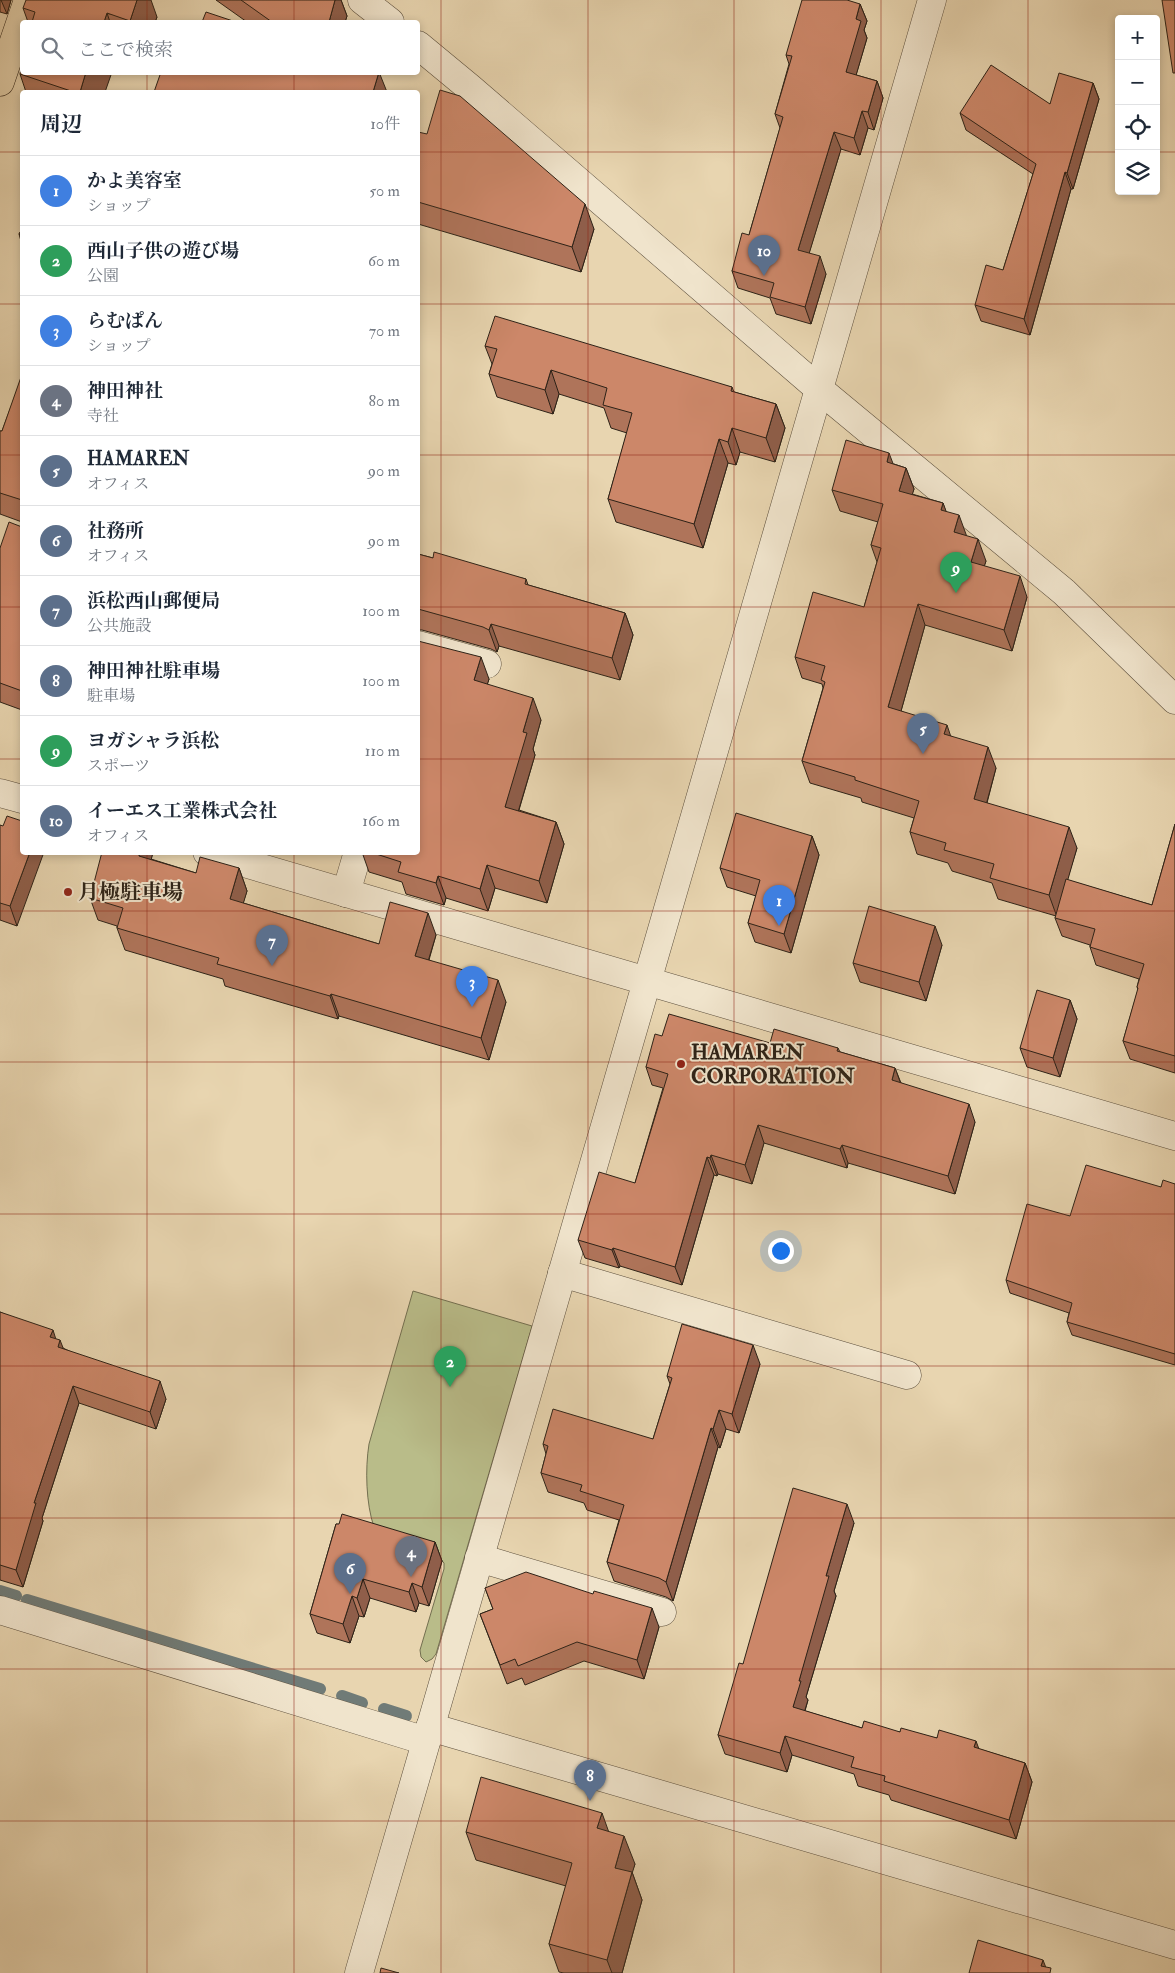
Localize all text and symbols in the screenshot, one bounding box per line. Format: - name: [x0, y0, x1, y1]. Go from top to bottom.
- map controls: [1115, 15, 1160, 195]
- button: +: [1115, 15, 1160, 60]
- search box: [20, 20, 420, 75]
- icon: search: [38, 34, 66, 62]
- text: ここで検索: [78, 38, 173, 62]
- button: −: [1115, 60, 1160, 105]
- button: locate: [1115, 105, 1160, 150]
- text: 周辺: [40, 111, 82, 138]
- text: 10件: [370, 114, 400, 134]
- button: layers: [1115, 150, 1160, 195]
- text: かよ美容室: [87, 169, 182, 193]
- text: 1: [53, 181, 59, 201]
- text: 50 m: [369, 181, 400, 201]
- text: ショップ: [87, 196, 151, 216]
- pin: 10: [748, 235, 780, 276]
- text: 西山子供の遊び場: [87, 239, 239, 263]
- text: 2: [52, 251, 60, 271]
- text: 60 m: [368, 251, 400, 271]
- text: 公園: [87, 266, 119, 286]
- text: らむぱん: [87, 309, 163, 333]
- text: 3: [53, 321, 59, 341]
- text: 70 m: [369, 321, 400, 341]
- text: ショップ: [87, 336, 151, 356]
- text: 神田神社: [87, 379, 163, 403]
- text: 4: [52, 391, 60, 411]
- text: 80 m: [369, 391, 400, 411]
- text: 寺社: [87, 406, 119, 426]
- text: HAMAREN: [87, 447, 189, 471]
- text: 5: [52, 461, 60, 481]
- text: 90 m: [368, 461, 400, 481]
- text: オフィス: [87, 474, 149, 494]
- text: 社務所: [87, 519, 144, 543]
- text: 6: [52, 531, 60, 551]
- text: 90 m: [368, 531, 400, 551]
- text: オフィス: [87, 546, 149, 566]
- pin: 9: [940, 552, 972, 593]
- text: 浜松西山郵便局: [87, 589, 220, 613]
- text: 7: [52, 601, 60, 621]
- text: 100 m: [362, 601, 400, 621]
- text: 公共施設: [87, 616, 151, 636]
- text: 神田神社駐車場: [87, 659, 220, 683]
- text: 8: [52, 671, 60, 691]
- text: 100 m: [362, 671, 400, 691]
- text: 駐車場: [87, 686, 135, 706]
- pin: 5: [907, 713, 939, 754]
- text: ヨガシャラ浜松: [87, 729, 220, 753]
- text: 9: [52, 741, 60, 761]
- text: 110 m: [365, 741, 400, 761]
- text: スポーツ: [87, 756, 150, 776]
- text: イーエス工業株式会社: [87, 799, 277, 823]
- text: 10: [49, 811, 63, 831]
- text: 160 m: [362, 811, 400, 831]
- text: オフィス: [87, 826, 149, 846]
- place label: 月極駐車場: [78, 879, 183, 906]
- pin: 1: [763, 885, 795, 926]
- marker: 月極駐車場: [62, 886, 74, 898]
- pin: 7: [256, 925, 288, 966]
- pin: 3: [456, 966, 488, 1007]
- place label: HAMAREN CORPORATION: [691, 1039, 856, 1090]
- marker: HAMAREN CORPORATION: [675, 1058, 687, 1070]
- your location: [768, 1238, 794, 1264]
- pin: 2: [434, 1346, 466, 1387]
- pin: 4: [395, 1536, 427, 1577]
- pin: 6: [334, 1553, 366, 1594]
- pin: 8: [574, 1760, 606, 1801]

